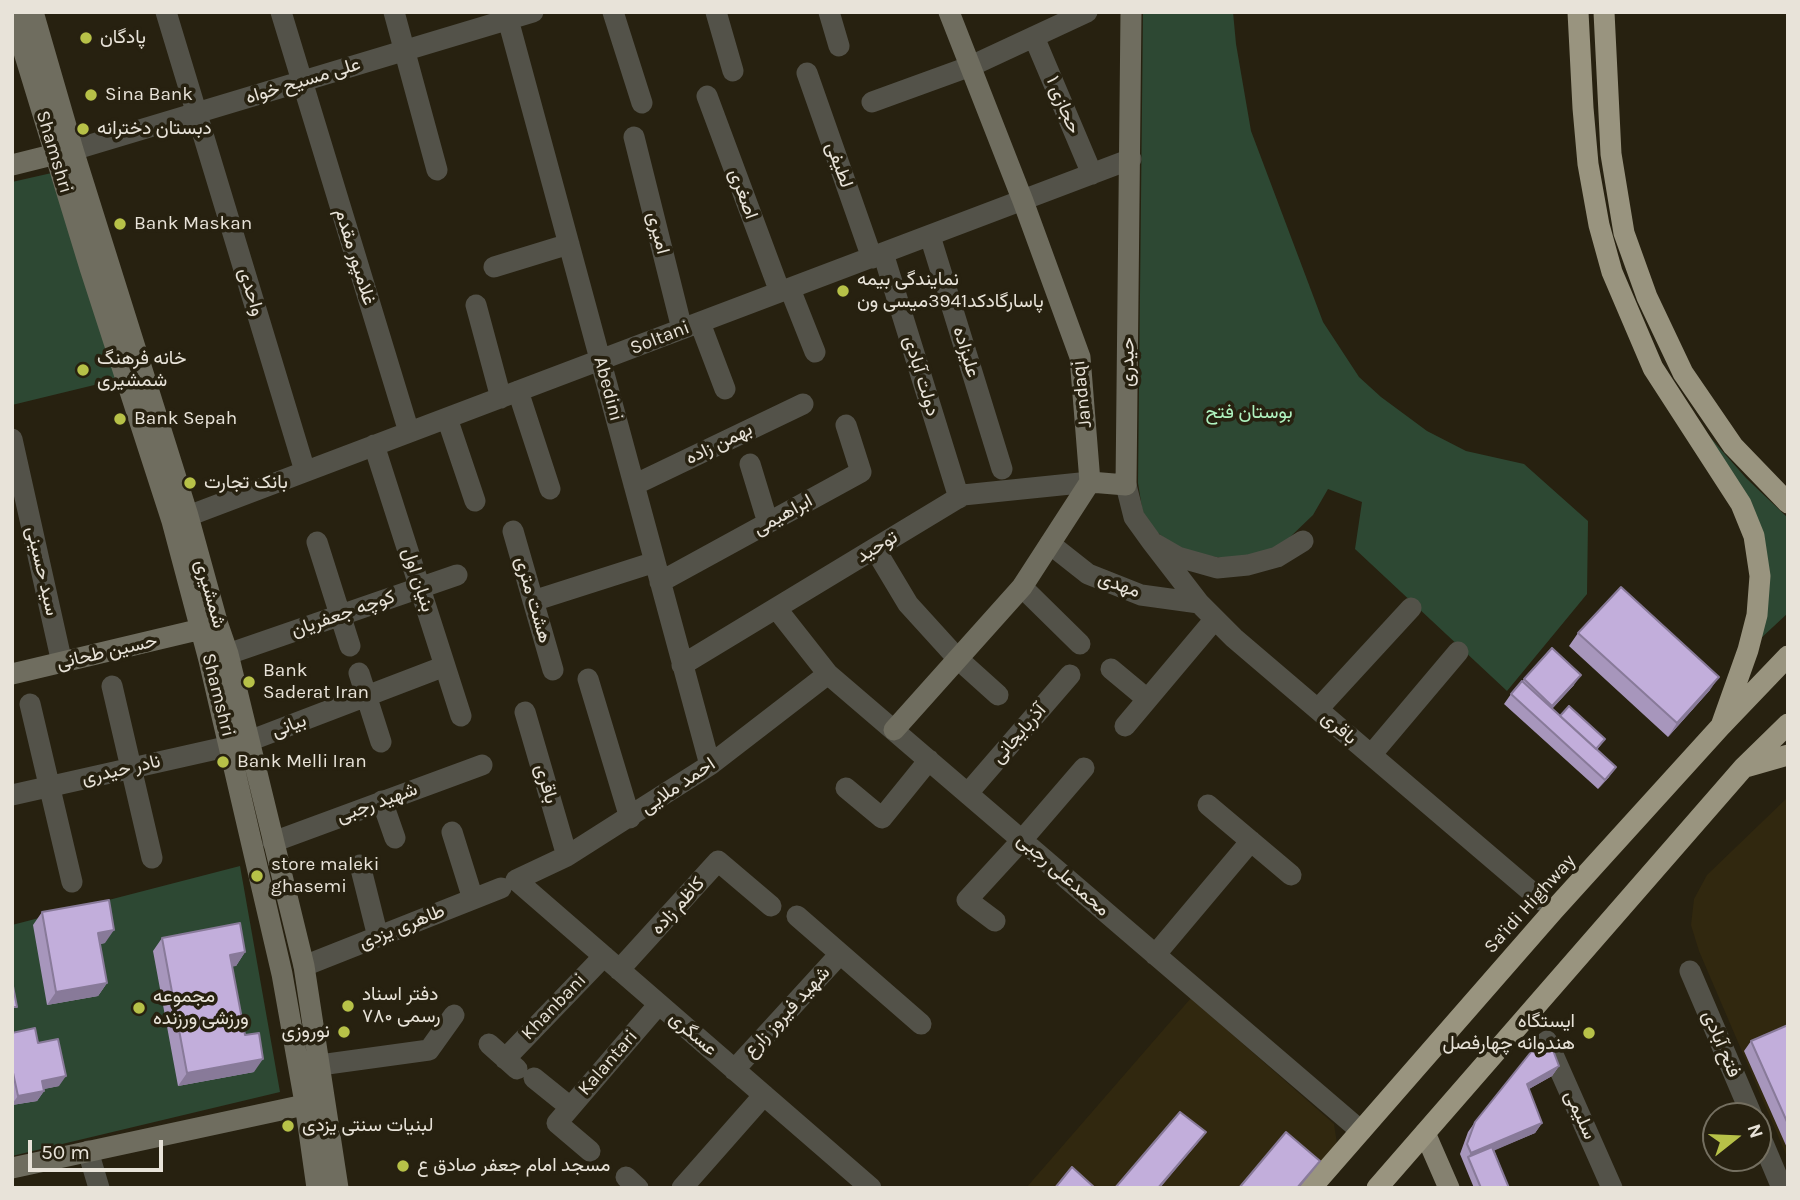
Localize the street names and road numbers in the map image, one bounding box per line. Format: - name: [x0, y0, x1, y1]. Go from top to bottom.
- street label: علی مسیح خواه: [243, 53, 363, 109]
- street label: حجازی ۱: [1041, 73, 1085, 137]
- street label: Shamshri: [31, 108, 77, 196]
- street label: لطیفی: [820, 139, 858, 191]
- street label: اصغری: [723, 166, 763, 222]
- street label: غلامپور مقدم: [329, 206, 381, 308]
- street label: امیری: [642, 209, 674, 257]
- street label: واحدی: [233, 265, 269, 319]
- street label: Soltani: [627, 316, 693, 360]
- street label: علیزاده: [948, 324, 984, 380]
- street label: دولت آبادی: [898, 333, 944, 419]
- street label: حیدری: [1116, 337, 1140, 387]
- street label: Abedini: [588, 354, 628, 424]
- street label: Jandaqi: [1067, 359, 1097, 429]
- street label: بهمن زاده: [682, 418, 756, 470]
- street label: ابراهیمی: [749, 490, 817, 540]
- street label: سید حسینی: [21, 524, 63, 618]
- street label: توحید: [852, 526, 902, 568]
- street label: بنیان اول: [397, 545, 439, 615]
- street label: هشت متری: [510, 554, 556, 646]
- street label: شمشیری: [189, 557, 231, 631]
- street label: مهدی: [1095, 567, 1143, 603]
- street label: کوچه جعفریان: [288, 586, 398, 642]
- street label: حسین طحانی: [54, 629, 160, 675]
- street label: Shamshri: [197, 651, 239, 739]
- street label: آذربایجانی: [987, 699, 1051, 769]
- street label: باقری: [1316, 706, 1362, 750]
- street label: بیانی: [268, 709, 310, 743]
- street label: نادر حیدری: [79, 750, 163, 790]
- street label: احمد ملایی: [636, 753, 720, 819]
- street label: باقری: [530, 762, 562, 806]
- street label: شهید رجبی: [333, 778, 421, 828]
- street label: محمدعلی رجبی: [1012, 829, 1114, 921]
- street label: Sa'idi Highway: [1480, 850, 1580, 958]
- street label: کاظم زاده: [646, 872, 710, 940]
- street label: طاهری یزدی: [356, 899, 448, 955]
- street label: شهید فیروز زارع: [739, 962, 835, 1062]
- street label: Khanbani: [517, 969, 591, 1045]
- street label: عسگری: [664, 1007, 722, 1061]
- street label: فتح آبادی: [1697, 1007, 1745, 1081]
- street label: Kalantari: [573, 1026, 643, 1100]
- street label: سلیمی: [1559, 1087, 1601, 1143]

